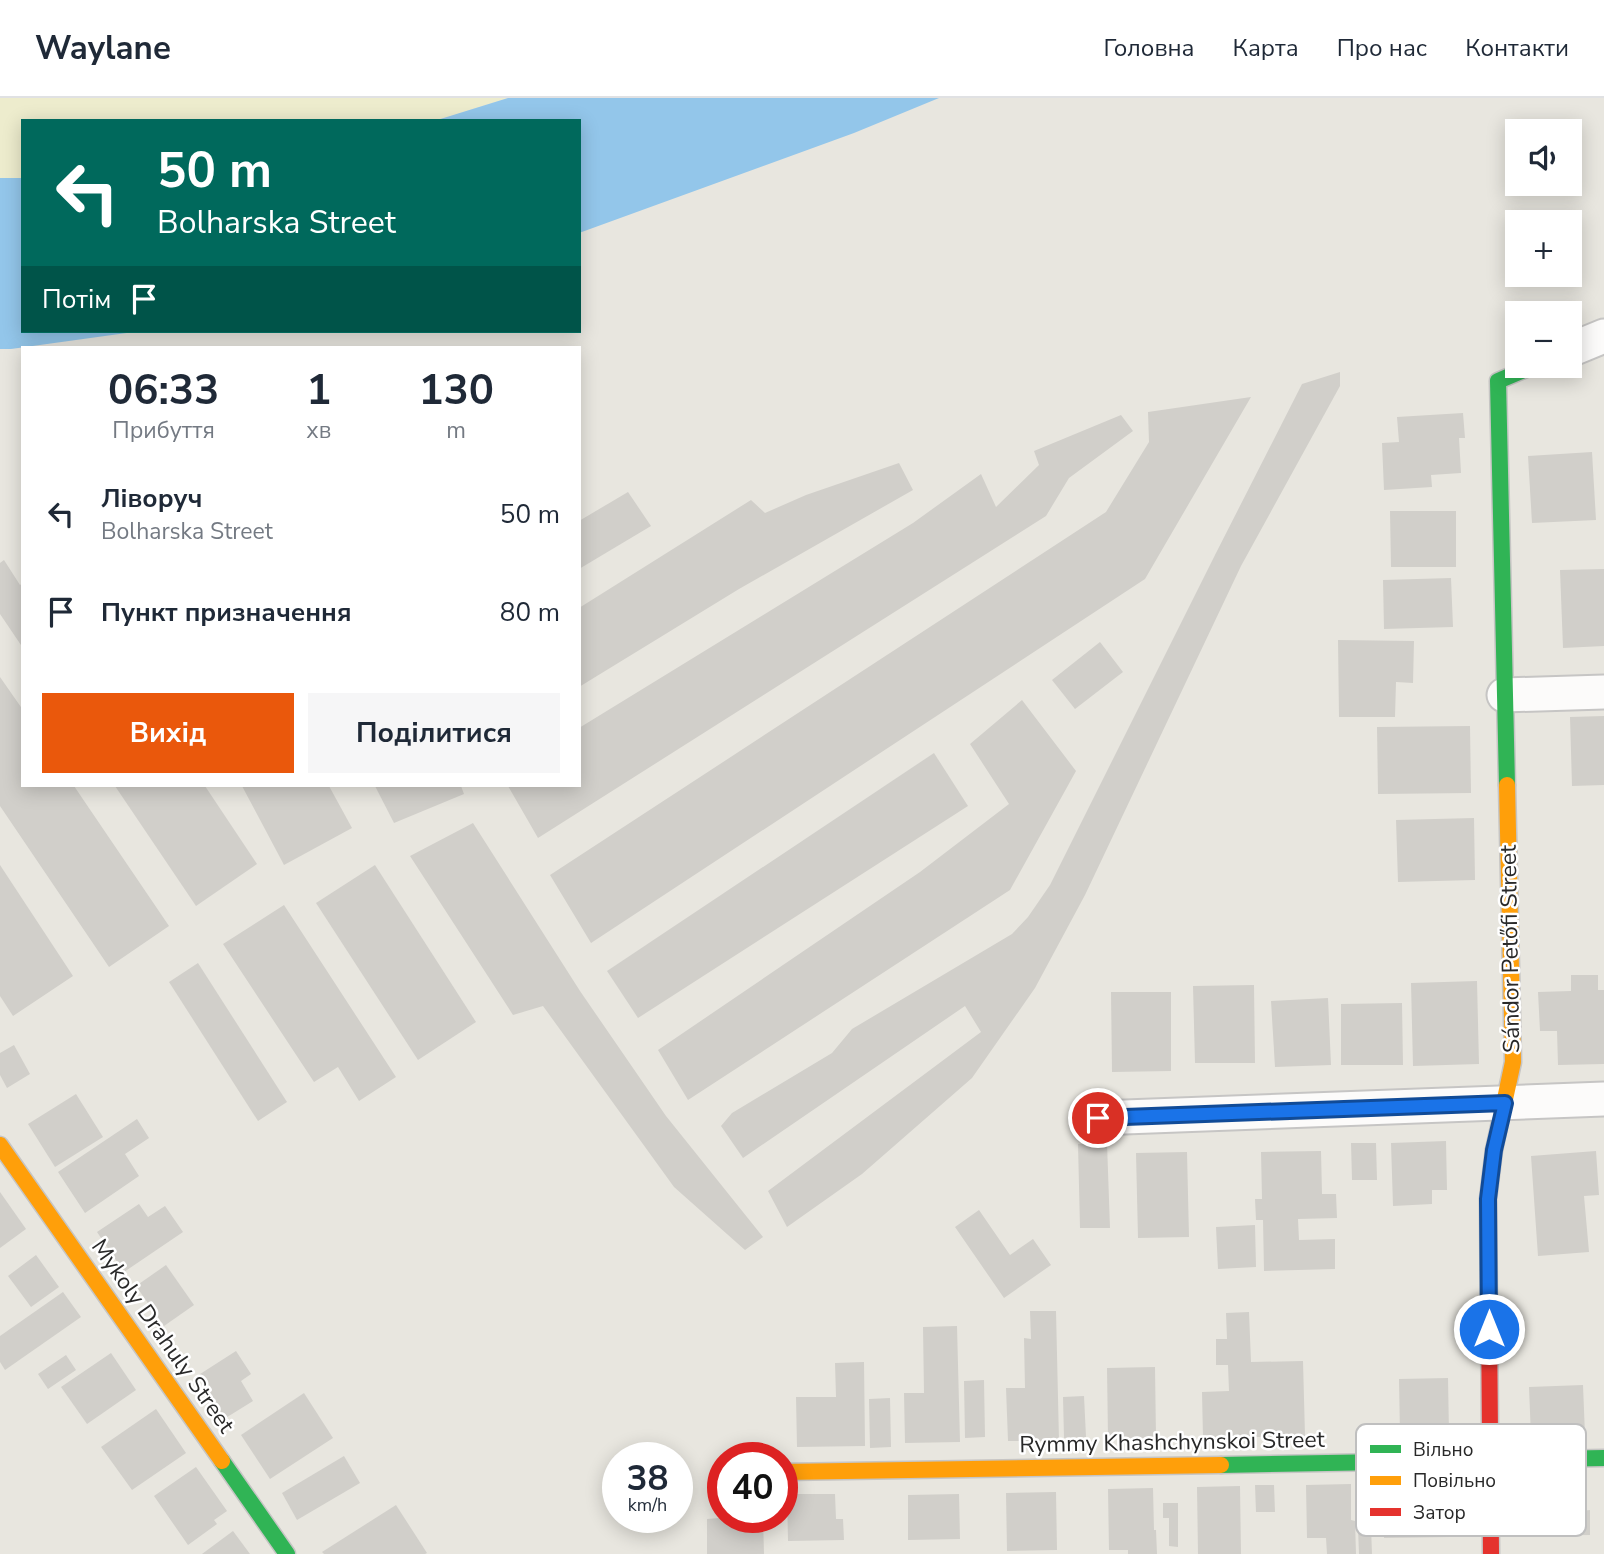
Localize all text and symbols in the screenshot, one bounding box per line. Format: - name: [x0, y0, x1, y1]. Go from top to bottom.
- text: Waylane: [35, 26, 171, 71]
- text: Головна: [1104, 32, 1195, 64]
- text: Карта: [1233, 32, 1299, 64]
- text: Про нас: [1337, 32, 1427, 64]
- text: Контакти: [1465, 32, 1569, 64]
- map controls: [1505, 119, 1582, 378]
- button: sound: [1505, 119, 1582, 196]
- text: 50 m: [157, 137, 272, 204]
- icon: left: [42, 147, 133, 238]
- text: Bolharska Street: [157, 201, 396, 244]
- button: +: [1505, 210, 1582, 287]
- icon: arrive: [125, 280, 163, 318]
- text: Потім: [42, 282, 111, 317]
- button: −: [1505, 301, 1582, 378]
- text: 06:33: [108, 362, 219, 419]
- text: 1: [306, 362, 331, 419]
- text: 130: [418, 362, 494, 419]
- text: Прибуття: [112, 415, 215, 446]
- text: хв: [306, 415, 331, 446]
- text: m: [446, 415, 466, 446]
- text: Ліворуч: [101, 481, 202, 516]
- icon: left: [42, 495, 80, 533]
- text: 50 m: [500, 497, 560, 532]
- text: Bolharska Street: [101, 516, 273, 547]
- icon: arrive: [42, 593, 80, 631]
- text: Пункт призначення: [101, 595, 352, 630]
- text: 80 m: [500, 595, 560, 630]
- button: Вихід: [42, 693, 294, 773]
- button: Поділитися: [308, 693, 560, 773]
- street label: Sándor Petőfi Street: [1493, 844, 1527, 1053]
- pin: [1068, 1088, 1128, 1148]
- icon: arrive: [1079, 1099, 1117, 1137]
- street label: Mykoly Drahuly Street: [84, 1233, 242, 1440]
- position arrow: [1452, 1292, 1526, 1366]
- street label: Rymmy Khashchynskoi Street: [1019, 1424, 1326, 1460]
- legend: [1356, 1424, 1586, 1536]
- text: Вільно: [1413, 1437, 1473, 1463]
- speed limit sign: 40: [707, 1442, 798, 1533]
- text: 38: [626, 1455, 669, 1502]
- text: Повільно: [1413, 1468, 1496, 1494]
- text: km/h: [628, 1493, 667, 1517]
- text: Затор: [1413, 1500, 1466, 1526]

